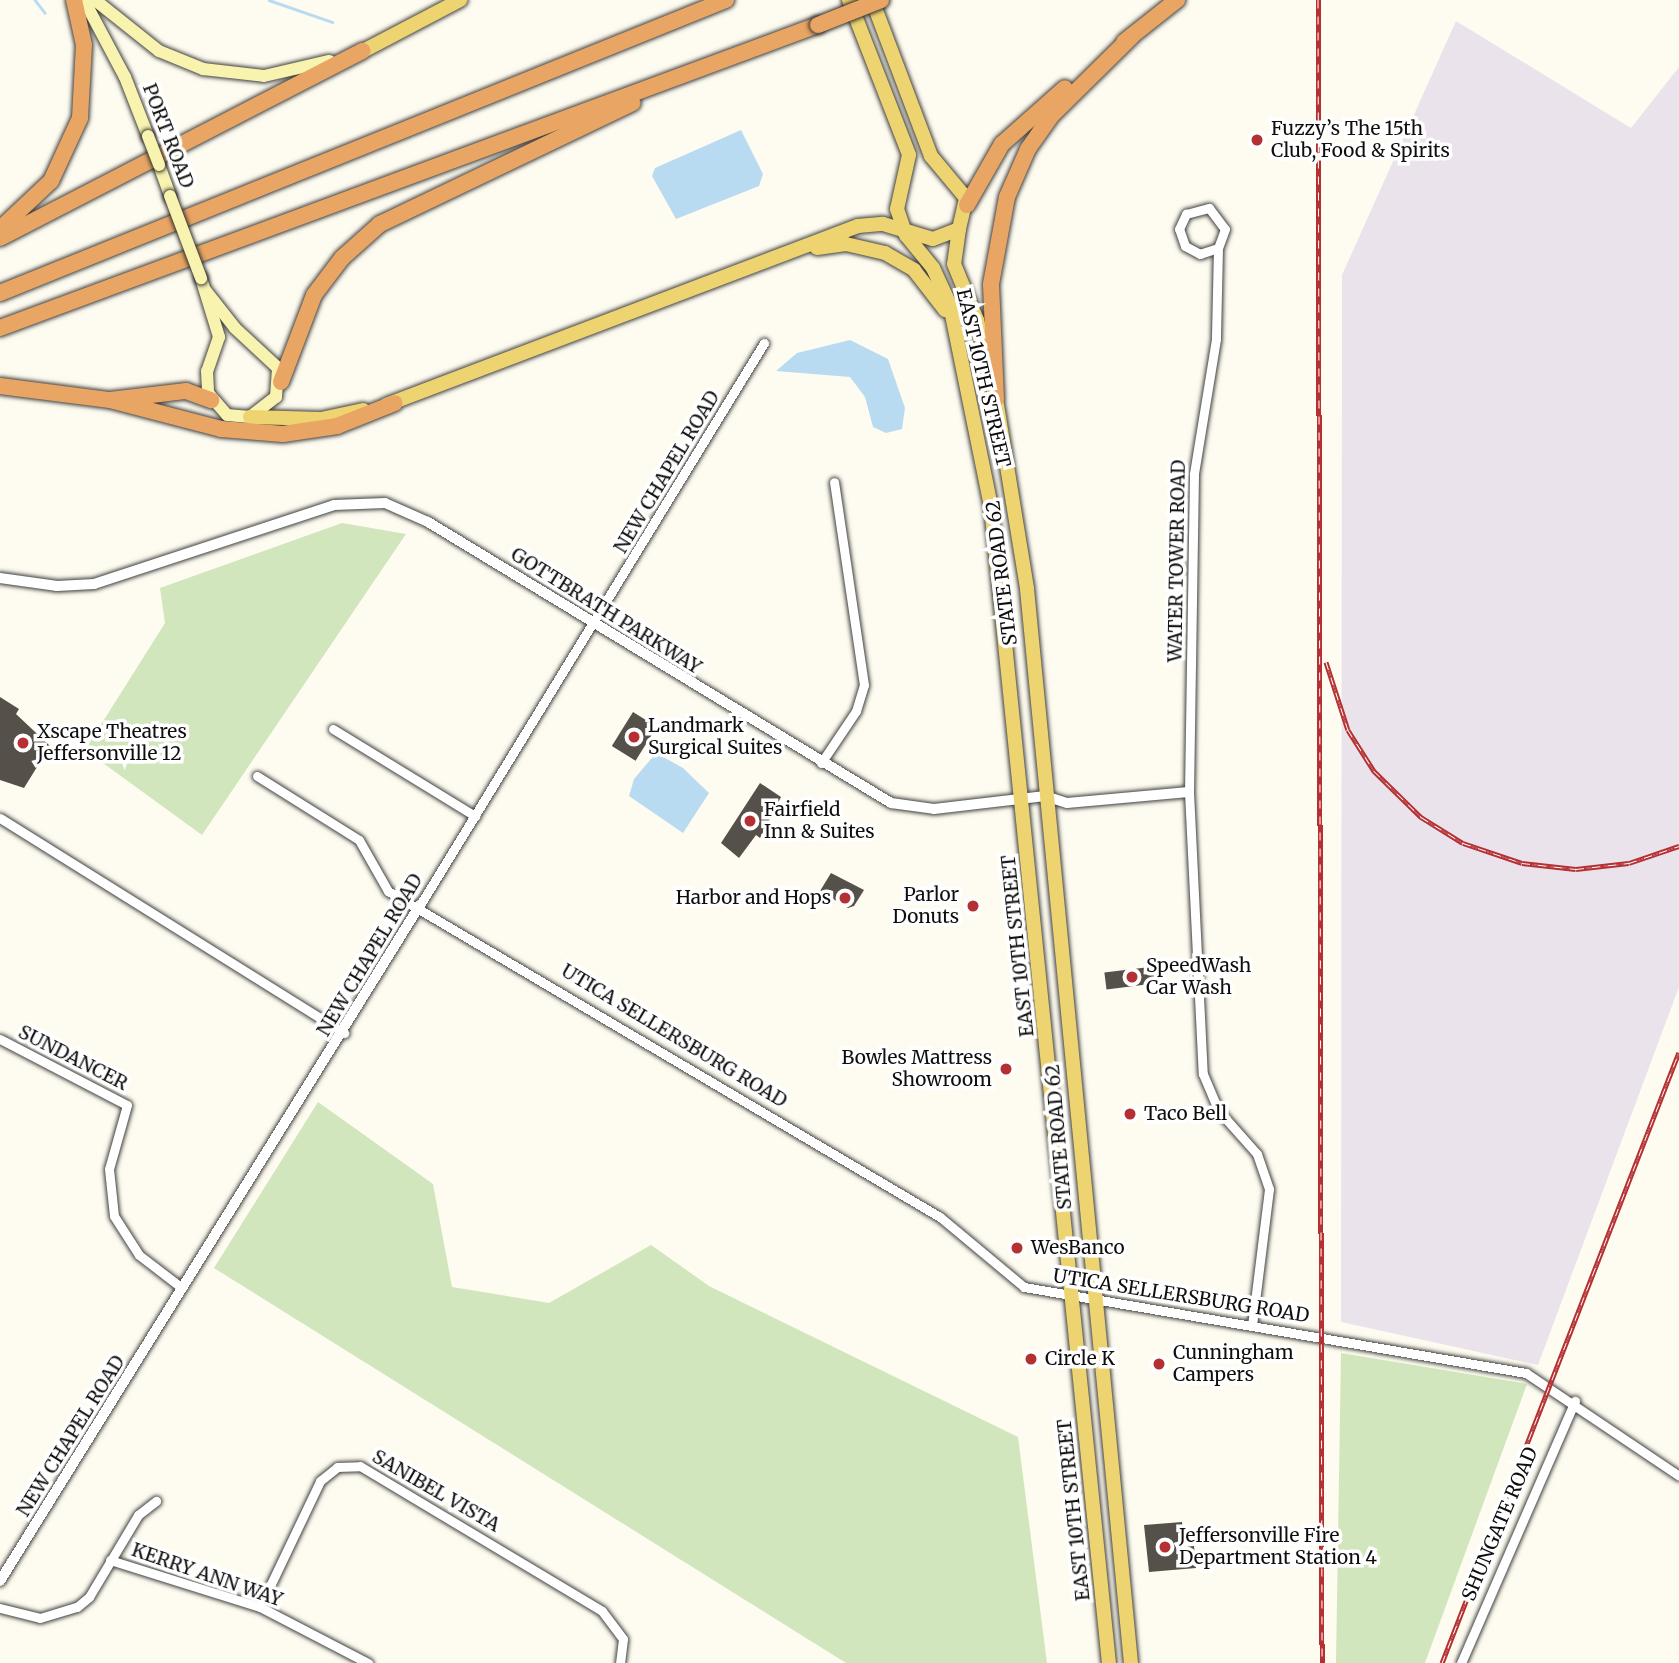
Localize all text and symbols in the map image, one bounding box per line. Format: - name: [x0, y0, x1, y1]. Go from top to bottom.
- street label: PORT ROAD: [138, 80, 198, 192]
- place label: Fuzzy’s The 15th Club, Food & Spirits: [1271, 118, 1450, 162]
- marker: Fuzzy’s The 15th Club, Food & Spirits: [1249, 132, 1265, 148]
- street label: EAST 10TH STREET: [951, 286, 1015, 470]
- street label: NEW CHAPEL ROAD: [609, 387, 725, 557]
- street label: WATER TOWER ROAD: [1164, 460, 1190, 662]
- street label: STATE ROAD 62: [982, 499, 1022, 647]
- street label: GOTTBRATH PARKWAY: [507, 543, 705, 679]
- place label: Landmark Surgical Suites: [648, 715, 782, 759]
- place label: Xscape Theatres Jeffersonville 12: [37, 721, 187, 765]
- marker: Landmark Surgical Suites: [626, 729, 642, 745]
- marker: Xscape Theatres Jeffersonville 12: [15, 735, 31, 751]
- place label: Fairfield Inn & Suites: [764, 799, 875, 843]
- marker: Fairfield Inn & Suites: [742, 813, 758, 829]
- street label: EAST 10TH STREET: [997, 854, 1039, 1038]
- street label: NEW CHAPEL ROAD: [312, 870, 428, 1040]
- place label: Parlor Donuts: [893, 884, 959, 928]
- place label: Harbor and Hops: [676, 887, 831, 909]
- marker: Harbor and Hops: [837, 890, 853, 906]
- marker: Parlor Donuts: [965, 898, 981, 914]
- place label: SpeedWash Car Wash: [1146, 955, 1251, 999]
- street label: UTICA SELLERSBURG ROAD: [557, 959, 791, 1113]
- marker: SpeedWash Car Wash: [1124, 969, 1140, 985]
- street label: SUNDANCER: [14, 1021, 132, 1095]
- place label: Bowles Mattress Showroom: [841, 1047, 992, 1091]
- marker: Bowles Mattress Showroom: [998, 1061, 1014, 1077]
- street label: STATE ROAD 62: [1041, 1063, 1077, 1211]
- place label: Taco Bell: [1144, 1103, 1227, 1125]
- marker: Taco Bell: [1122, 1106, 1138, 1122]
- place label: WesBanco: [1031, 1237, 1125, 1259]
- marker: WesBanco: [1009, 1240, 1025, 1256]
- street label: UTICA SELLERSBURG ROAD: [1051, 1264, 1311, 1328]
- place label: Cunningham Campers: [1173, 1342, 1294, 1386]
- place label: Circle K: [1045, 1348, 1115, 1370]
- street label: NEW CHAPEL ROAD: [12, 1351, 130, 1521]
- marker: Circle K: [1023, 1351, 1039, 1367]
- marker: Cunningham Campers: [1151, 1356, 1167, 1372]
- street label: EAST 10TH STREET: [1053, 1418, 1095, 1602]
- street label: SHUNGATE ROAD: [1457, 1444, 1543, 1604]
- street label: SANIBEL VISTA: [368, 1445, 504, 1537]
- place label: Jeffersonville Fire Department Station 4: [1179, 1525, 1377, 1569]
- street label: KERRY ANN WAY: [129, 1539, 285, 1611]
- marker: Jeffersonville Fire Department Station 4: [1157, 1539, 1173, 1555]

